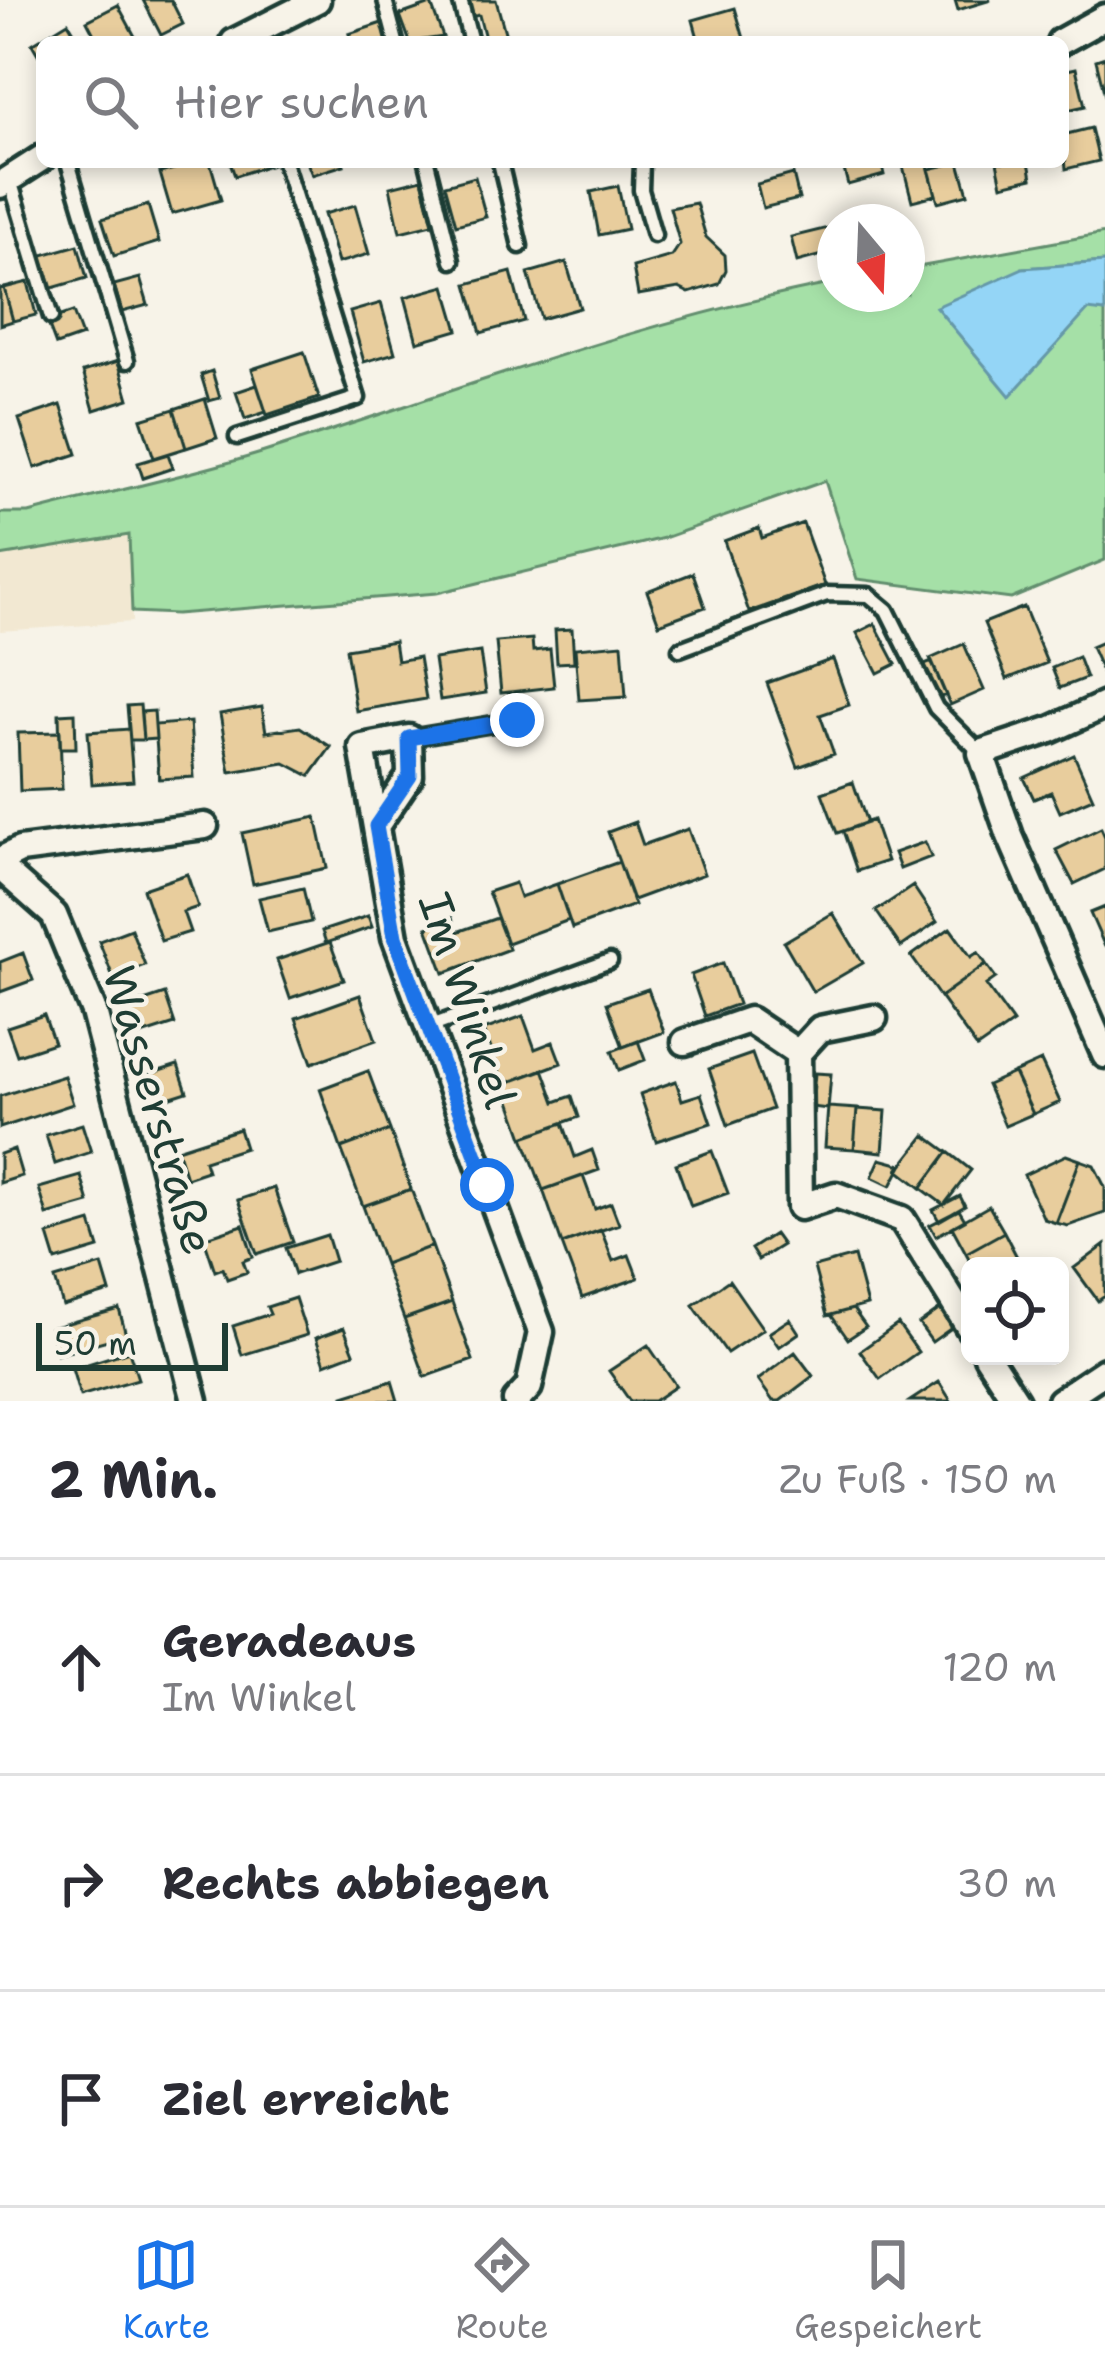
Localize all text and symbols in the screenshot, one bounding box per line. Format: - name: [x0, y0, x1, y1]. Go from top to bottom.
- search box: [36, 36, 1069, 168]
- icon: search: [78, 69, 144, 135]
- text: Hier suchen: [174, 72, 429, 132]
- north arrow: [817, 204, 925, 312]
- route end: [490, 693, 544, 747]
- street label: Im Winkel: [405, 884, 531, 1116]
- street label: Wasserstraße: [89, 959, 229, 1261]
- route start: [460, 1158, 514, 1212]
- map controls: [961, 1257, 1069, 1365]
- button: locate: [961, 1257, 1069, 1365]
- scale bar: [36, 1317, 228, 1370]
- text: 50 m: [54, 1321, 137, 1366]
- text: 2 Min.: [48, 1445, 218, 1513]
- text: Zu Fuß · 150 m: [779, 1453, 1057, 1505]
- text: Geradeaus: [162, 1611, 416, 1671]
- icon: ahead: [48, 1634, 114, 1700]
- text: 120 m: [942, 1641, 1057, 1693]
- text: Im Winkel: [162, 1671, 356, 1723]
- icon: right: [48, 1850, 114, 1916]
- text: Rechts abbiegen: [162, 1853, 549, 1913]
- text: 30 m: [956, 1857, 1057, 1909]
- icon: arrive: [48, 2066, 114, 2132]
- text: Ziel erreicht: [162, 2069, 450, 2129]
- tab: Karte: [123, 2232, 210, 2349]
- tab: Route: [456, 2232, 549, 2349]
- tab: Gespeichert: [794, 2232, 982, 2349]

